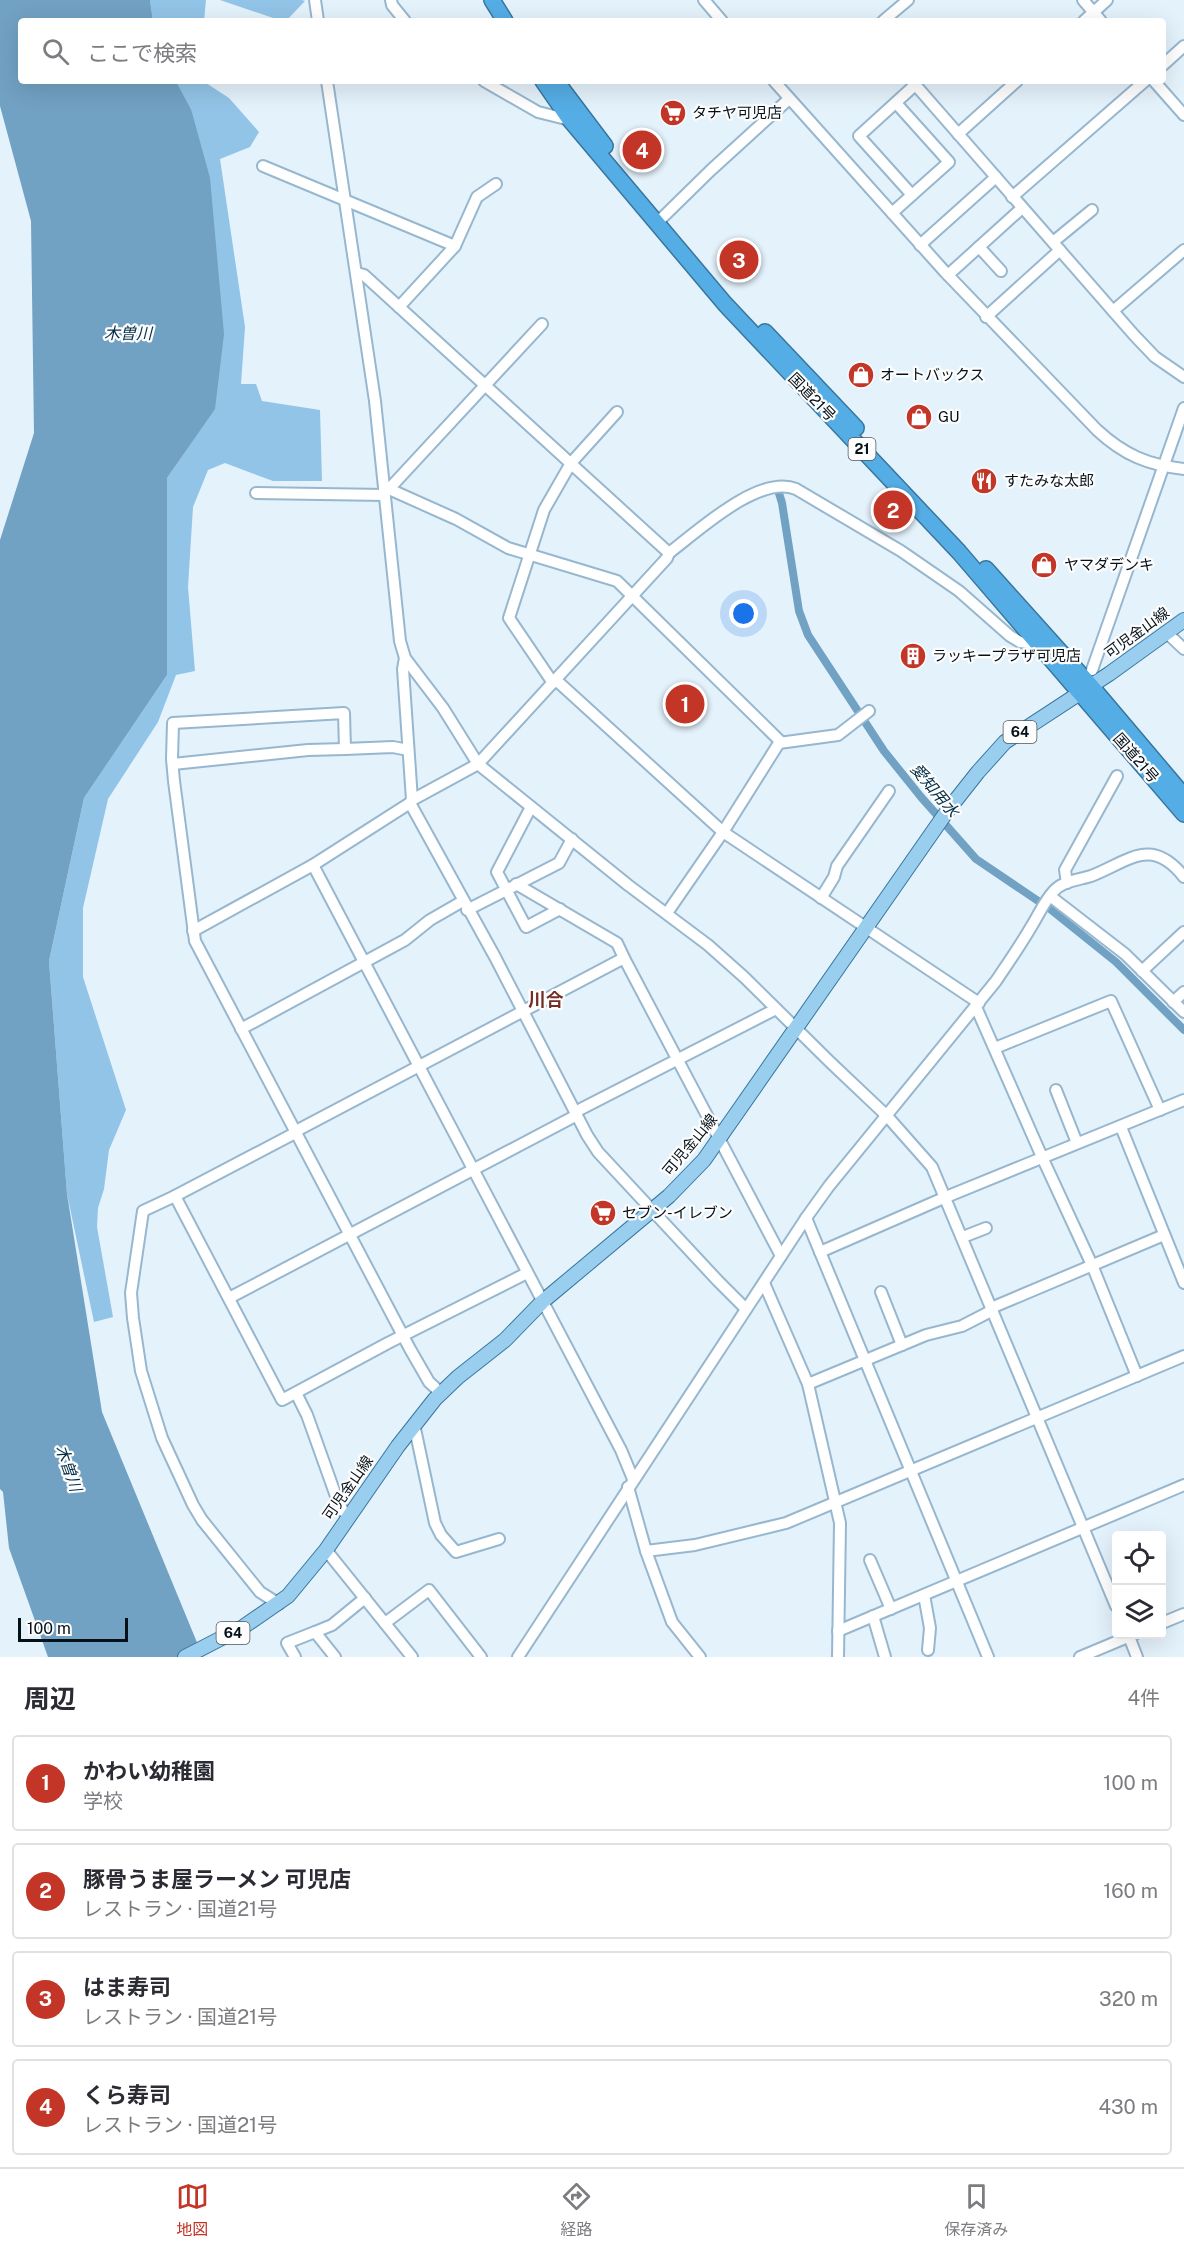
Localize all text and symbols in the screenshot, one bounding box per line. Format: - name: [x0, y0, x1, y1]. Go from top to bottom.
- search box: [18, 18, 1166, 84]
- icon: search: [39, 35, 72, 68]
- text: ここで検索: [87, 40, 197, 66]
- supermarket icon: タチヤ可児店: [658, 98, 688, 128]
- place label: タチヤ可児店: [692, 104, 782, 121]
- pin: 4: [622, 128, 662, 172]
- pin: 3: [720, 238, 758, 282]
- water label: 木曽川: [104, 324, 154, 343]
- shop icon: オートバックス: [846, 360, 876, 390]
- place label: オートバックス: [880, 366, 985, 383]
- street label: 国道21号: [785, 369, 839, 424]
- shop icon: GU: [904, 402, 934, 432]
- place label: GU: [938, 408, 960, 425]
- road number: 21: [848, 438, 876, 460]
- restaurant icon: すたみな太郎: [969, 466, 999, 496]
- place label: すたみな太郎: [1004, 472, 1094, 489]
- pin: 2: [874, 488, 912, 532]
- shop icon: ヤマダデンキ: [1029, 550, 1059, 580]
- place label: ヤマダデンキ: [1064, 556, 1154, 573]
- your location: [729, 599, 758, 628]
- street label: 可児金山線: [1101, 604, 1172, 662]
- building icon: ラッキープラザ可児店: [898, 641, 928, 671]
- place label: ラッキープラザ可児店: [932, 647, 1081, 664]
- pin: 1: [666, 682, 704, 726]
- road number: 64: [1004, 721, 1036, 743]
- street label: 国道21号: [1110, 729, 1162, 786]
- water label: 愛知用水: [907, 760, 964, 822]
- district label: 川合: [528, 989, 564, 1010]
- street label: 可児金山線: [659, 1110, 720, 1179]
- supermarket icon: セブン-イレブン: [588, 1198, 618, 1228]
- place label: セブン-イレブン: [622, 1204, 733, 1221]
- water label: 木曽川: [52, 1442, 86, 1496]
- street label: 可児金山線: [319, 1452, 376, 1523]
- map controls: [1112, 1531, 1166, 1639]
- button: locate: [1112, 1531, 1166, 1585]
- button: layers: [1112, 1585, 1166, 1639]
- scale bar: [18, 1615, 128, 1642]
- text: 100 m: [27, 1619, 71, 1638]
- road number: 64: [216, 1622, 250, 1644]
- text: 周辺: [24, 1683, 76, 1714]
- text: 4件: [1127, 1686, 1160, 1710]
- text: かわい幼稚園: [83, 1758, 215, 1784]
- text: 1: [41, 1771, 50, 1795]
- text: 100 m: [1103, 1771, 1158, 1795]
- text: 学校: [83, 1789, 123, 1813]
- text: 豚骨うま屋ラーメン 可児店: [83, 1866, 351, 1892]
- text: 2: [39, 1879, 52, 1903]
- text: 160 m: [1103, 1879, 1158, 1903]
- text: レストラン · 国道21号: [83, 1897, 277, 1921]
- text: はま寿司: [83, 1974, 171, 2000]
- text: 3: [39, 1987, 52, 2011]
- text: 320 m: [1099, 1987, 1158, 2011]
- text: レストラン · 国道21号: [83, 2005, 277, 2029]
- text: くら寿司: [83, 2082, 171, 2108]
- text: 4: [39, 2095, 52, 2119]
- text: 430 m: [1099, 2095, 1158, 2119]
- text: レストラン · 国道21号: [83, 2113, 277, 2137]
- tab: 地図: [176, 2180, 209, 2240]
- tab: 経路: [560, 2180, 593, 2240]
- tab: 保存済み: [944, 2180, 1008, 2240]

